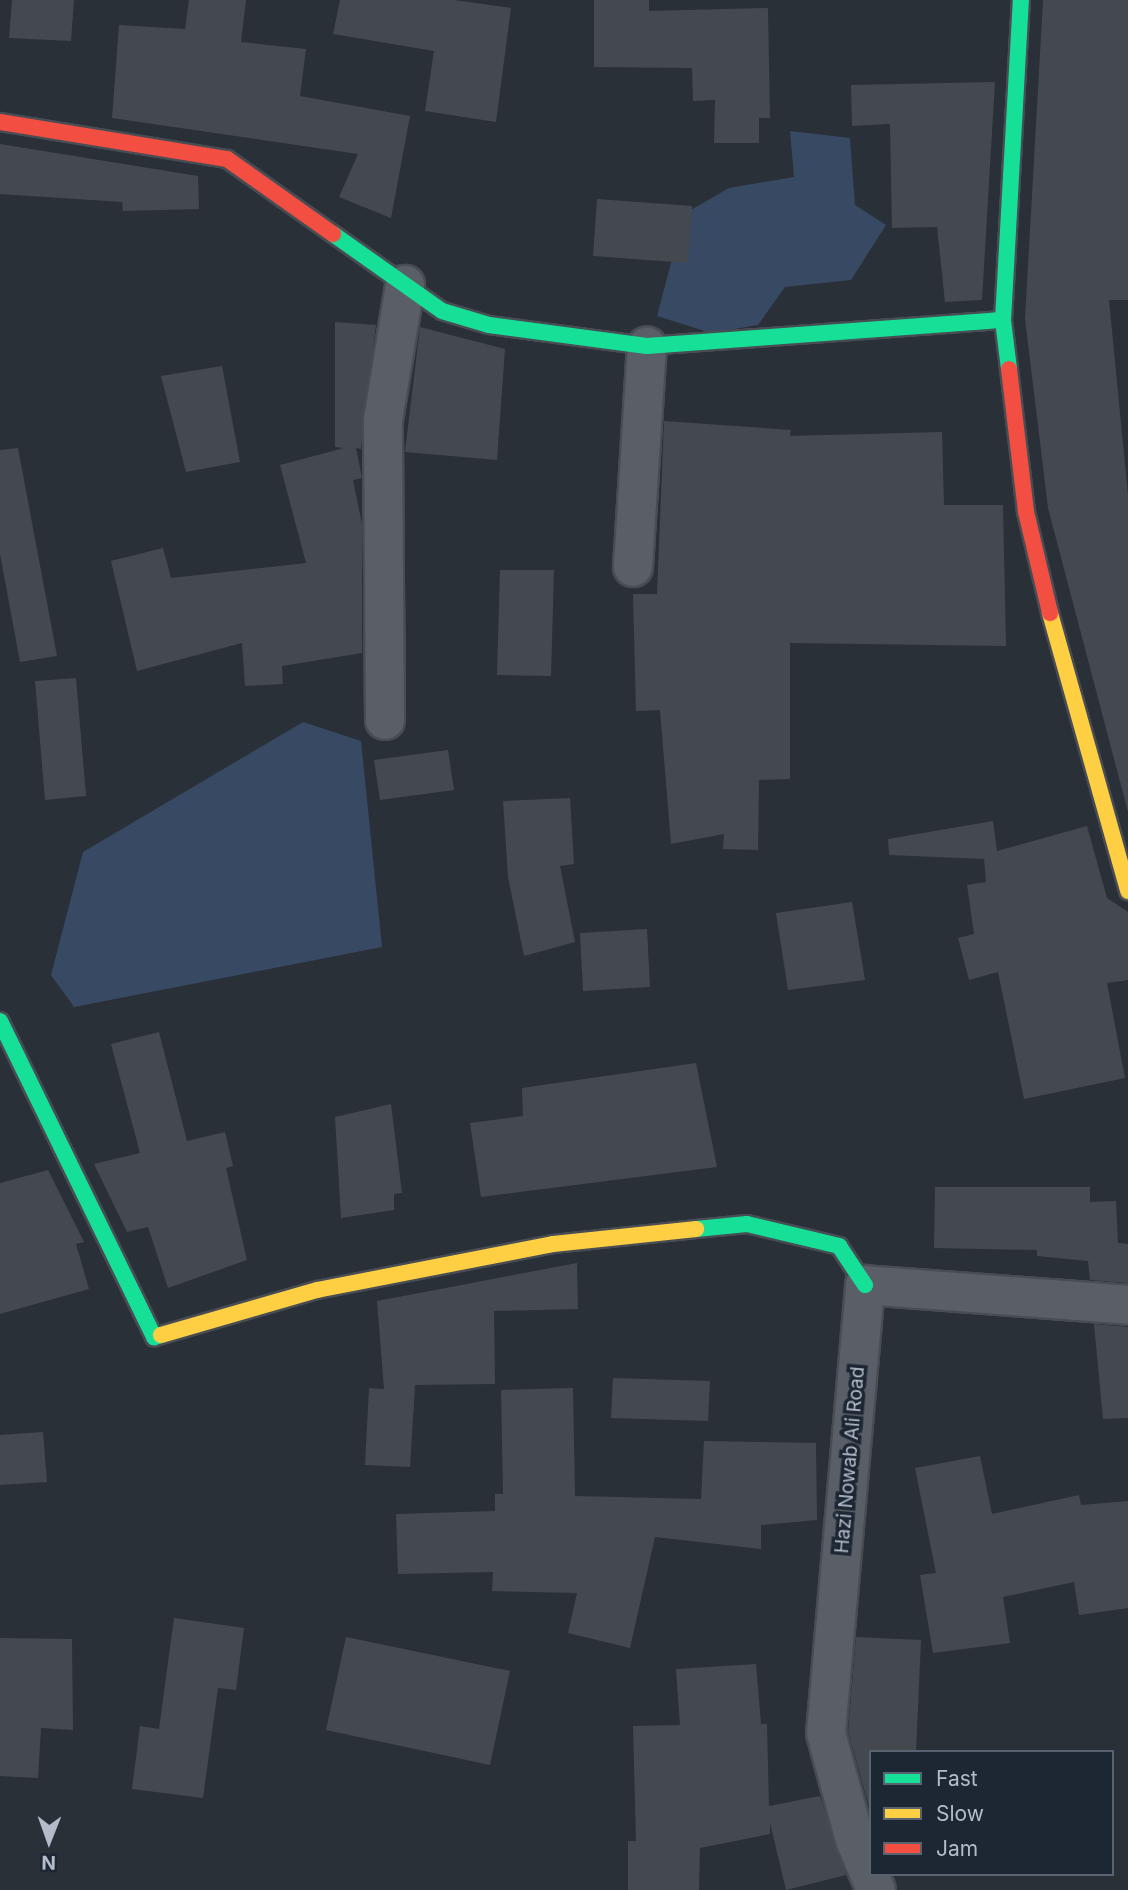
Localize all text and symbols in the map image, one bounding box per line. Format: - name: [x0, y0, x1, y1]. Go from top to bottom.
- street label: Hazi Nowab Ali Road: [830, 1366, 870, 1554]
- legend: [869, 1750, 1114, 1876]
- text: Fast: [936, 1766, 978, 1791]
- text: Slow: [936, 1801, 984, 1826]
- north arrow: [14, 1806, 84, 1876]
- text: Jam: [936, 1836, 978, 1861]
- text: N: [41, 1851, 56, 1874]

